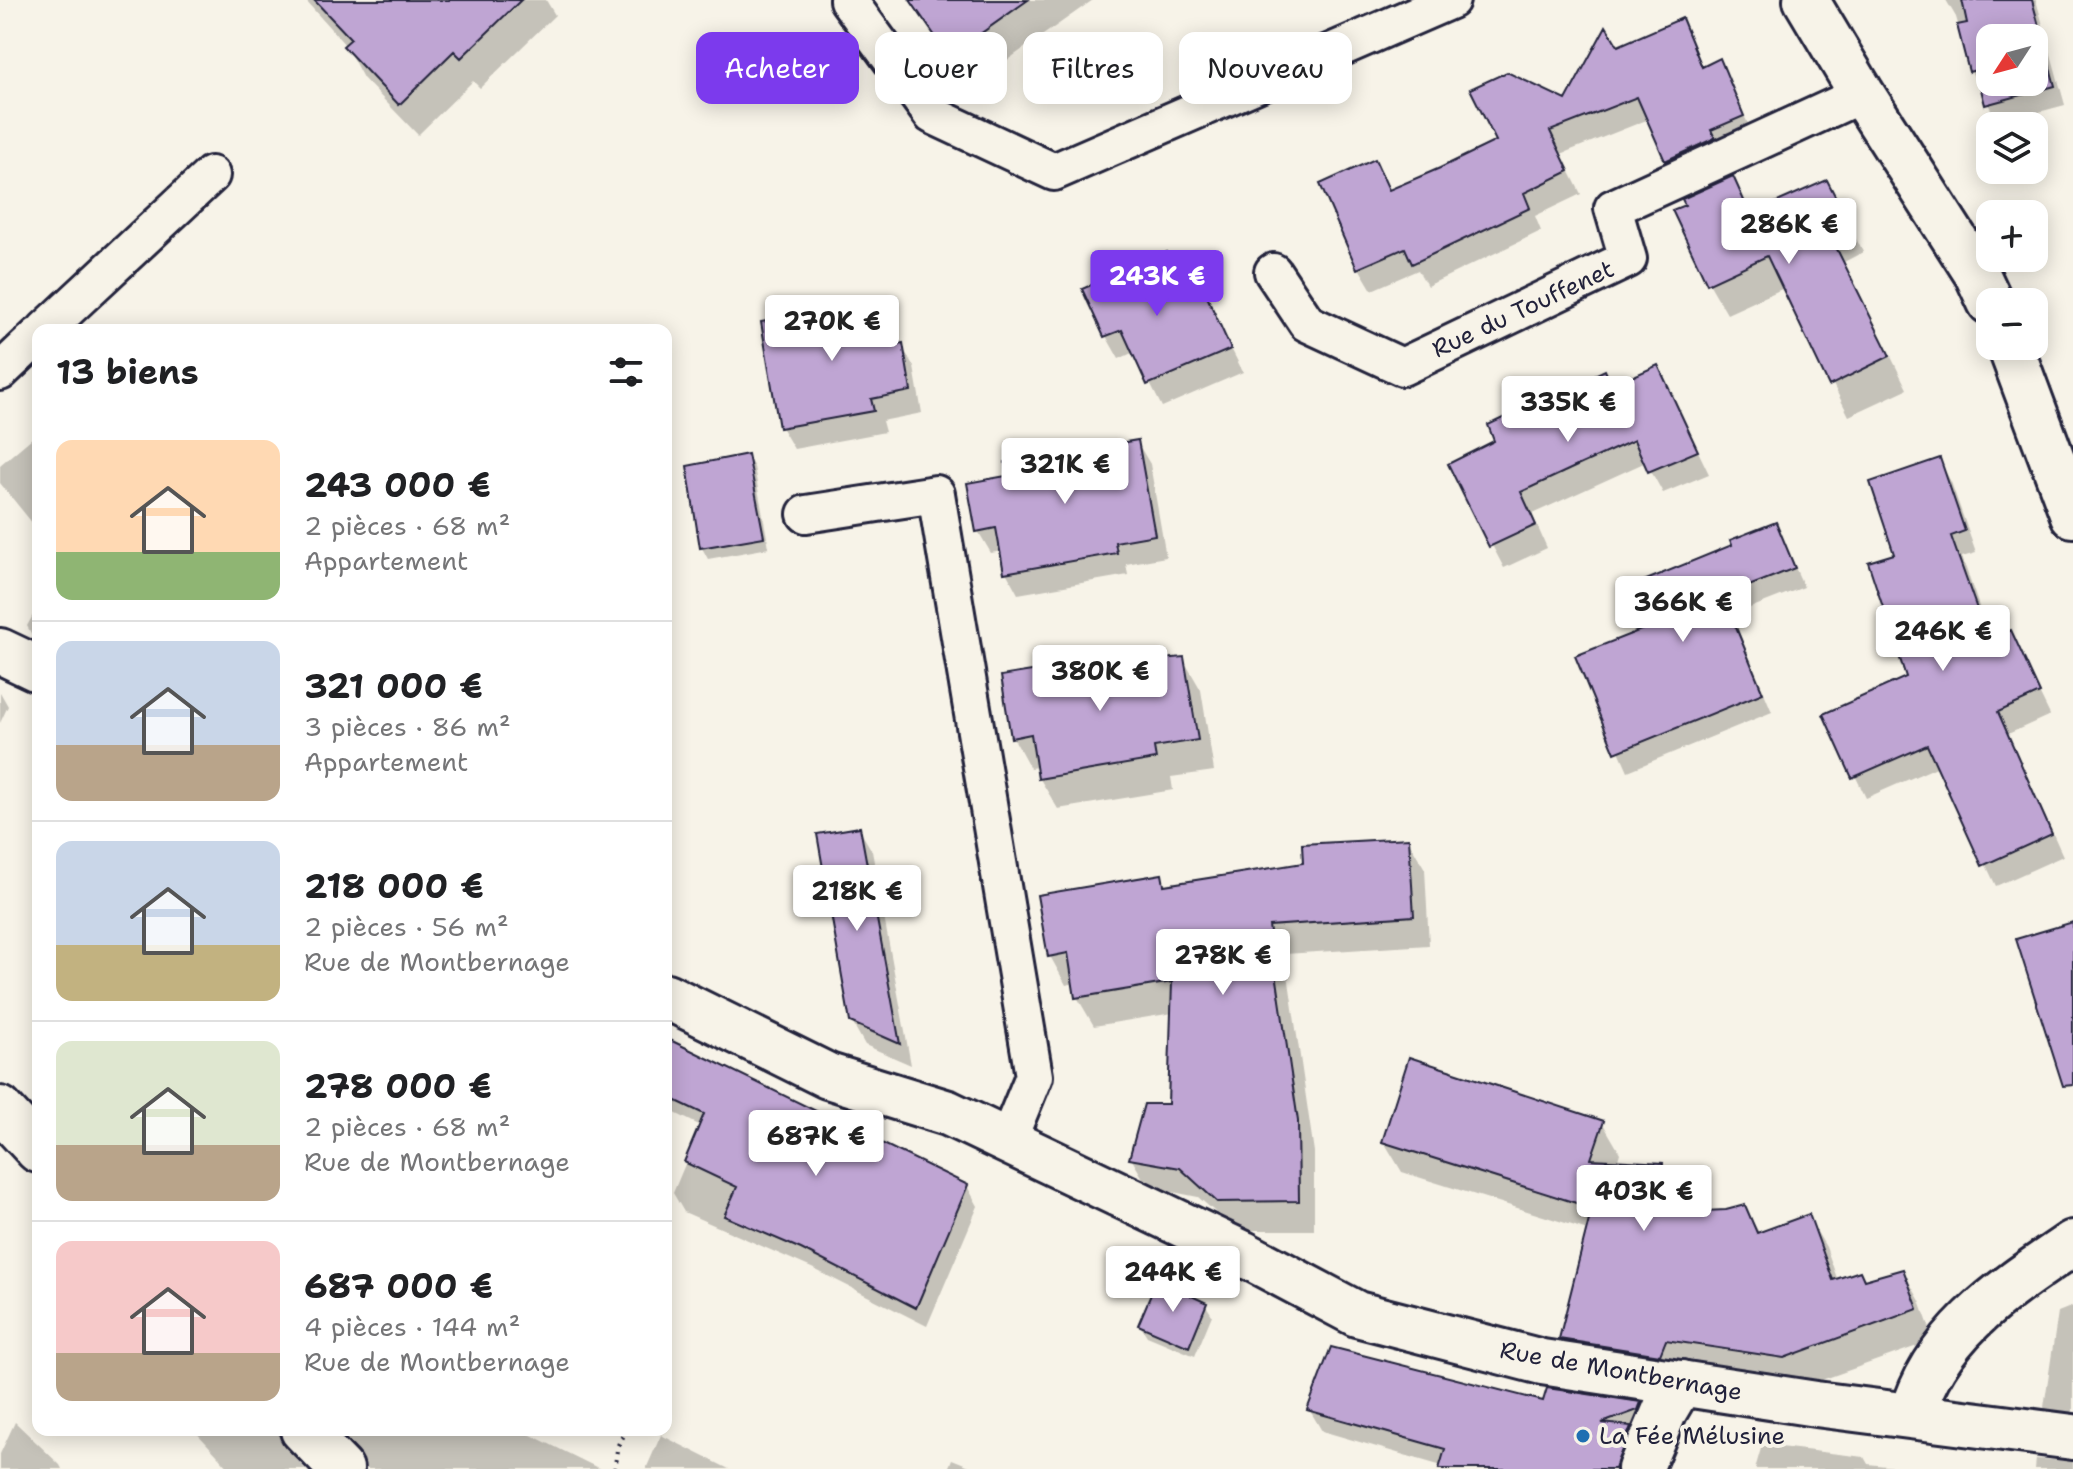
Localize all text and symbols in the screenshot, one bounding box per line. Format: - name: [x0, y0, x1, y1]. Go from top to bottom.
- north arrow: [1976, 24, 2048, 96]
- map controls: [1976, 24, 2048, 360]
- chip: Acheter: [696, 32, 859, 104]
- chip: Louer: [875, 32, 1007, 104]
- chip: Filtres: [1023, 32, 1163, 104]
- chip: Nouveau: [1179, 32, 1352, 104]
- button: layers: [1976, 112, 2048, 184]
- pin: 286K €: [1724, 198, 1854, 266]
- button: +: [1976, 200, 2048, 272]
- text: 286K €: [1739, 206, 1839, 241]
- pin: 243K €: [1092, 250, 1222, 318]
- street label: Rue du Touffenet: [1427, 253, 1619, 365]
- text: 243K €: [1108, 258, 1206, 293]
- button: −: [1976, 288, 2048, 360]
- pin: 270K €: [767, 295, 897, 363]
- text: 270K €: [783, 303, 881, 338]
- text: 13 biens: [56, 349, 199, 395]
- icon: filters: [604, 350, 648, 394]
- pin: 335K €: [1503, 376, 1633, 444]
- text: 335K €: [1520, 384, 1616, 419]
- pin: 321K €: [1000, 438, 1130, 506]
- text: 321K €: [1020, 446, 1111, 481]
- text: 243 000 €: [304, 462, 491, 508]
- icon: home: [120, 472, 216, 568]
- text: 2 pièces · 68 m²: [304, 508, 510, 543]
- text: Appartement: [304, 543, 468, 578]
- pin: 366K €: [1618, 576, 1748, 644]
- text: 366K €: [1633, 584, 1733, 619]
- pin: 246K €: [1878, 605, 2008, 673]
- text: 246K €: [1894, 613, 1992, 648]
- pin: 380K €: [1035, 645, 1165, 713]
- text: 380K €: [1050, 653, 1150, 688]
- text: 321 000 €: [304, 663, 483, 709]
- icon: home: [120, 673, 216, 769]
- text: 3 pièces · 86 m²: [304, 709, 511, 744]
- text: Appartement: [304, 744, 468, 779]
- text: 218 000 €: [304, 863, 484, 909]
- pin: 218K €: [792, 865, 922, 933]
- icon: home: [120, 873, 216, 969]
- text: 218K €: [811, 873, 903, 908]
- text: 2 pièces · 56 m²: [304, 909, 509, 944]
- pin: 278K €: [1158, 929, 1288, 997]
- text: 278K €: [1174, 937, 1272, 972]
- text: Rue de Montbernage: [304, 944, 570, 979]
- text: 278 000 €: [304, 1063, 492, 1109]
- icon: home: [120, 1073, 216, 1169]
- text: 2 pièces · 68 m²: [304, 1109, 510, 1144]
- pin: 687K €: [751, 1110, 881, 1178]
- text: 687K €: [767, 1118, 865, 1153]
- text: Rue de Montbernage: [304, 1144, 570, 1179]
- pin: 403K €: [1579, 1165, 1709, 1233]
- text: 403K €: [1595, 1173, 1693, 1208]
- pin: 244K €: [1108, 1246, 1238, 1314]
- text: 244K €: [1124, 1254, 1222, 1289]
- text: 687 000 €: [304, 1263, 493, 1309]
- icon: home: [120, 1273, 216, 1369]
- text: 4 pièces · 144 m²: [304, 1309, 520, 1344]
- street label: Rue de Montbernage: [1497, 1334, 1745, 1408]
- text: Rue de Montbernage: [304, 1344, 570, 1379]
- place label: La Fée Mélusine: [1599, 1420, 1785, 1452]
- marker: La Fée Mélusine: [1574, 1427, 1592, 1445]

